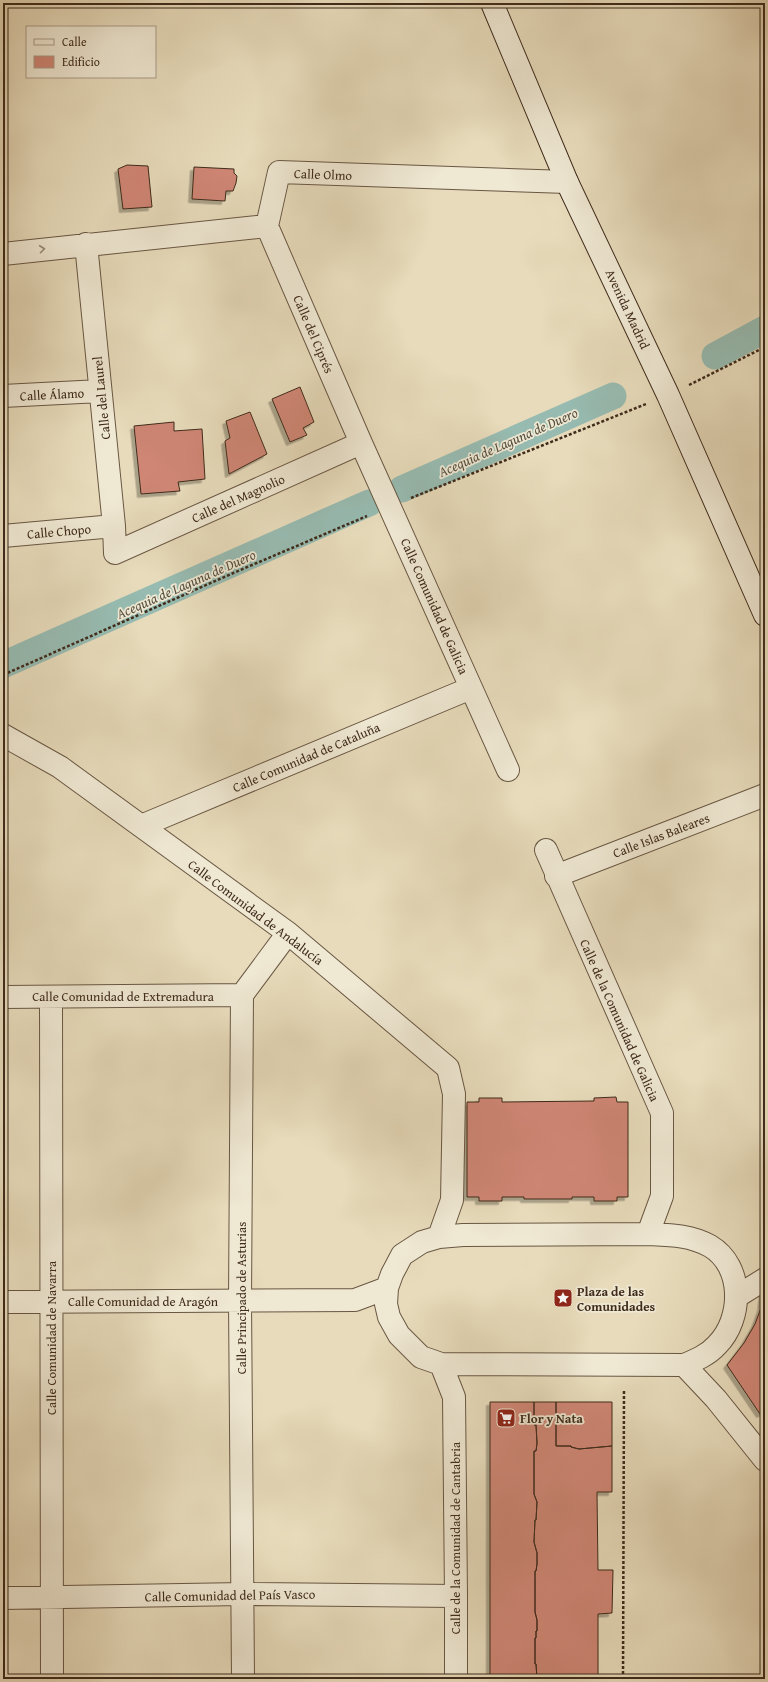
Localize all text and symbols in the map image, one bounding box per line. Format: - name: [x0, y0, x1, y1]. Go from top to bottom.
- legend: [26, 26, 156, 78]
- text: Calle: [62, 33, 87, 50]
- text: Edificio: [62, 53, 100, 70]
- street label: Calle Olmo: [294, 164, 353, 185]
- one-way arrow: [39, 245, 45, 254]
- street label: Avenida Madrid: [601, 266, 654, 352]
- street label: Calle del Ciprés: [289, 292, 339, 376]
- street label: Calle del Laurel: [88, 355, 115, 440]
- street label: Calle Álamo: [19, 383, 85, 406]
- water label: Acequia de Laguna de Duero: [434, 402, 581, 482]
- street label: Calle del Magnolio: [189, 469, 288, 528]
- street label: Calle Chopo: [26, 519, 92, 544]
- street label: Calle Comunidad de Galicia: [396, 535, 474, 678]
- water label: Acequia de Laguna de Duero: [112, 544, 259, 624]
- street label: Calle Comunidad de Cataluña: [229, 717, 384, 797]
- street label: Calle Islas Baleares: [610, 808, 712, 863]
- street label: Calle Comunidad de Andalucía: [184, 855, 328, 970]
- street label: Calle de la Comunidad de Galicia: [575, 936, 664, 1105]
- street label: Calle Comunidad de Extremadura: [32, 987, 215, 1006]
- street label: Calle Principado de Asturias: [232, 1222, 251, 1374]
- street label: Calle Comunidad de Navarra: [42, 1260, 61, 1415]
- place label: Plaza de las Comunidades: [577, 1282, 656, 1316]
- place icon: Plaza de las Comunidades: [552, 1287, 574, 1309]
- street label: Calle Comunidad de Aragón: [68, 1292, 219, 1311]
- supermarket icon: Flor y Nata: [495, 1407, 517, 1429]
- place label: Flor y Nata: [520, 1409, 583, 1428]
- street label: Calle de la Comunidad de Cantabria: [446, 1441, 465, 1634]
- street label: Calle Comunidad del País Vasco: [145, 1585, 316, 1606]

